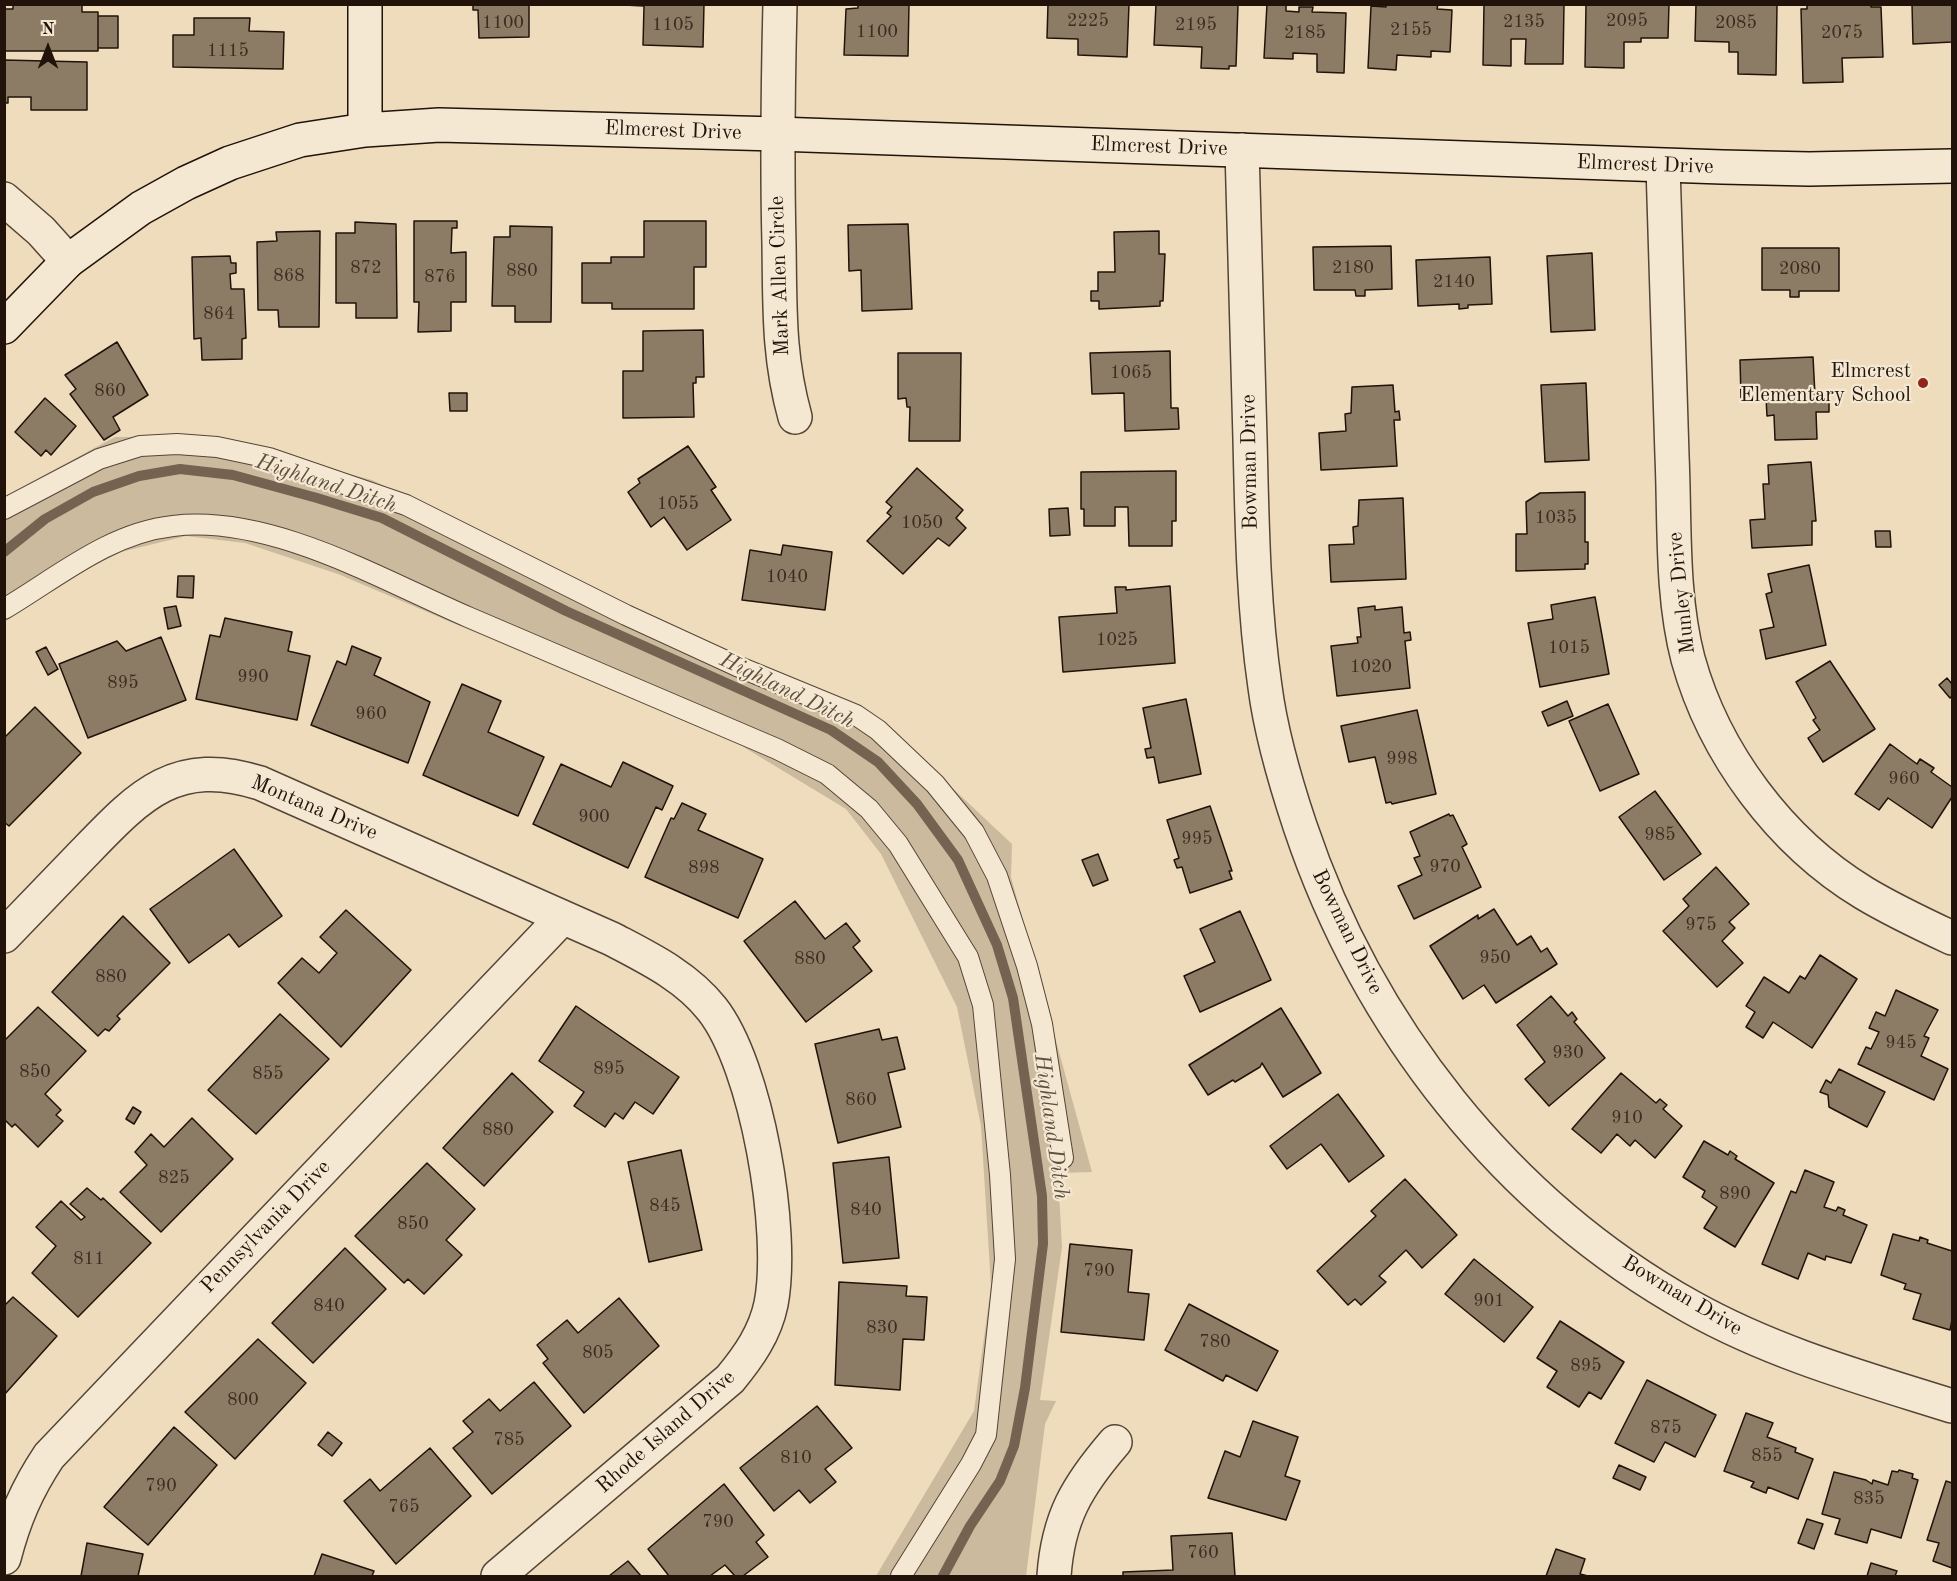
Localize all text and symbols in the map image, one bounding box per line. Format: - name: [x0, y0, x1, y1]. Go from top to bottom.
- house number: 2225: [1067, 10, 1109, 32]
- house number: 2095: [1606, 10, 1648, 32]
- house number: 2135: [1503, 11, 1545, 33]
- house number: 1100: [482, 12, 524, 34]
- house number: 2085: [1715, 12, 1757, 34]
- house number: 1105: [652, 14, 694, 36]
- house number: 2195: [1175, 14, 1217, 36]
- north arrow: [18, 18, 78, 78]
- house number: 2155: [1390, 19, 1432, 41]
- house number: 1100: [856, 21, 898, 43]
- text: N: [42, 22, 54, 38]
- house number: 2185: [1284, 22, 1326, 44]
- house number: 2075: [1821, 22, 1863, 44]
- house number: 1115: [207, 40, 249, 62]
- street label: Elmcrest Drive: [604, 116, 742, 146]
- street label: Elmcrest Drive: [1090, 132, 1228, 162]
- street label: Elmcrest Drive: [1576, 150, 1714, 180]
- street label: Mark Allen Circle: [765, 195, 795, 357]
- house number: 872: [350, 257, 382, 279]
- house number: 2180: [1332, 257, 1374, 279]
- house number: 2080: [1779, 258, 1821, 280]
- house number: 880: [506, 260, 538, 282]
- house number: 868: [273, 265, 305, 287]
- house number: 876: [424, 266, 456, 288]
- house number: 2140: [1433, 271, 1475, 293]
- house number: 864: [203, 303, 235, 325]
- place label: Elmcrest Elementary School: [1740, 358, 1911, 408]
- house number: 1065: [1110, 362, 1152, 384]
- marker: Elmcrest Elementary School: [1916, 376, 1930, 390]
- house number: 860: [94, 380, 126, 402]
- street label: Bowman Drive: [1236, 394, 1264, 530]
- water label: Highland Ditch: [252, 449, 400, 519]
- house number: 1055: [657, 493, 699, 515]
- house number: 1035: [1535, 507, 1577, 529]
- house number: 1050: [901, 512, 943, 534]
- street label: Munley Drive: [1663, 531, 1701, 655]
- house number: 1040: [766, 566, 808, 588]
- house number: 1025: [1096, 629, 1138, 651]
- house number: 1015: [1548, 637, 1590, 659]
- water label: Highland Ditch: [715, 647, 859, 735]
- house number: 1020: [1350, 656, 1392, 678]
- house number: 990: [237, 666, 269, 688]
- house number: 895: [107, 672, 139, 694]
- house number: 960: [355, 703, 387, 725]
- house number: 998: [1386, 748, 1418, 770]
- house number: 960: [1888, 768, 1920, 790]
- street label: Montana Drive: [247, 770, 381, 846]
- house number: 900: [578, 806, 610, 828]
- house number: 985: [1644, 824, 1676, 846]
- house number: 995: [1181, 828, 1213, 850]
- house number: 970: [1429, 856, 1461, 878]
- house number: 898: [688, 857, 720, 879]
- street label: Bowman Drive: [1306, 866, 1388, 998]
- house number: 975: [1685, 914, 1717, 936]
- house number: 950: [1479, 947, 1511, 969]
- house number: 880: [794, 948, 826, 970]
- house number: 880: [95, 966, 127, 988]
- house number: 945: [1885, 1032, 1917, 1054]
- house number: 930: [1552, 1042, 1584, 1064]
- water label: Highland Ditch: [1028, 1052, 1074, 1202]
- house number: 895: [593, 1058, 625, 1080]
- house number: 850: [19, 1061, 51, 1083]
- house number: 855: [252, 1063, 284, 1085]
- house number: 860: [845, 1089, 877, 1111]
- house number: 910: [1611, 1107, 1643, 1129]
- house number: 880: [482, 1119, 514, 1141]
- street label: Pennsylvania Drive: [196, 1155, 336, 1299]
- house number: 825: [158, 1167, 190, 1189]
- house number: 890: [1719, 1183, 1751, 1205]
- house number: 845: [649, 1195, 681, 1217]
- house number: 840: [850, 1199, 882, 1221]
- house number: 850: [397, 1213, 429, 1235]
- house number: 811: [73, 1248, 105, 1270]
- street label: Bowman Drive: [1617, 1250, 1747, 1342]
- house number: 790: [1083, 1260, 1115, 1282]
- house number: 901: [1473, 1290, 1505, 1312]
- house number: 840: [313, 1295, 345, 1317]
- house number: 830: [866, 1317, 898, 1339]
- house number: 780: [1199, 1331, 1231, 1353]
- house number: 805: [582, 1342, 614, 1364]
- house number: 895: [1570, 1355, 1602, 1377]
- street label: Rhode Island Drive: [592, 1365, 740, 1499]
- house number: 800: [227, 1389, 259, 1411]
- house number: 875: [1650, 1417, 1682, 1439]
- house number: 785: [493, 1429, 525, 1451]
- house number: 855: [1751, 1445, 1783, 1467]
- house number: 810: [780, 1447, 812, 1469]
- house number: 790: [145, 1475, 177, 1497]
- house number: 835: [1853, 1488, 1885, 1510]
- house number: 765: [388, 1496, 420, 1518]
- house number: 790: [702, 1511, 734, 1533]
- house number: 760: [1187, 1542, 1219, 1564]

